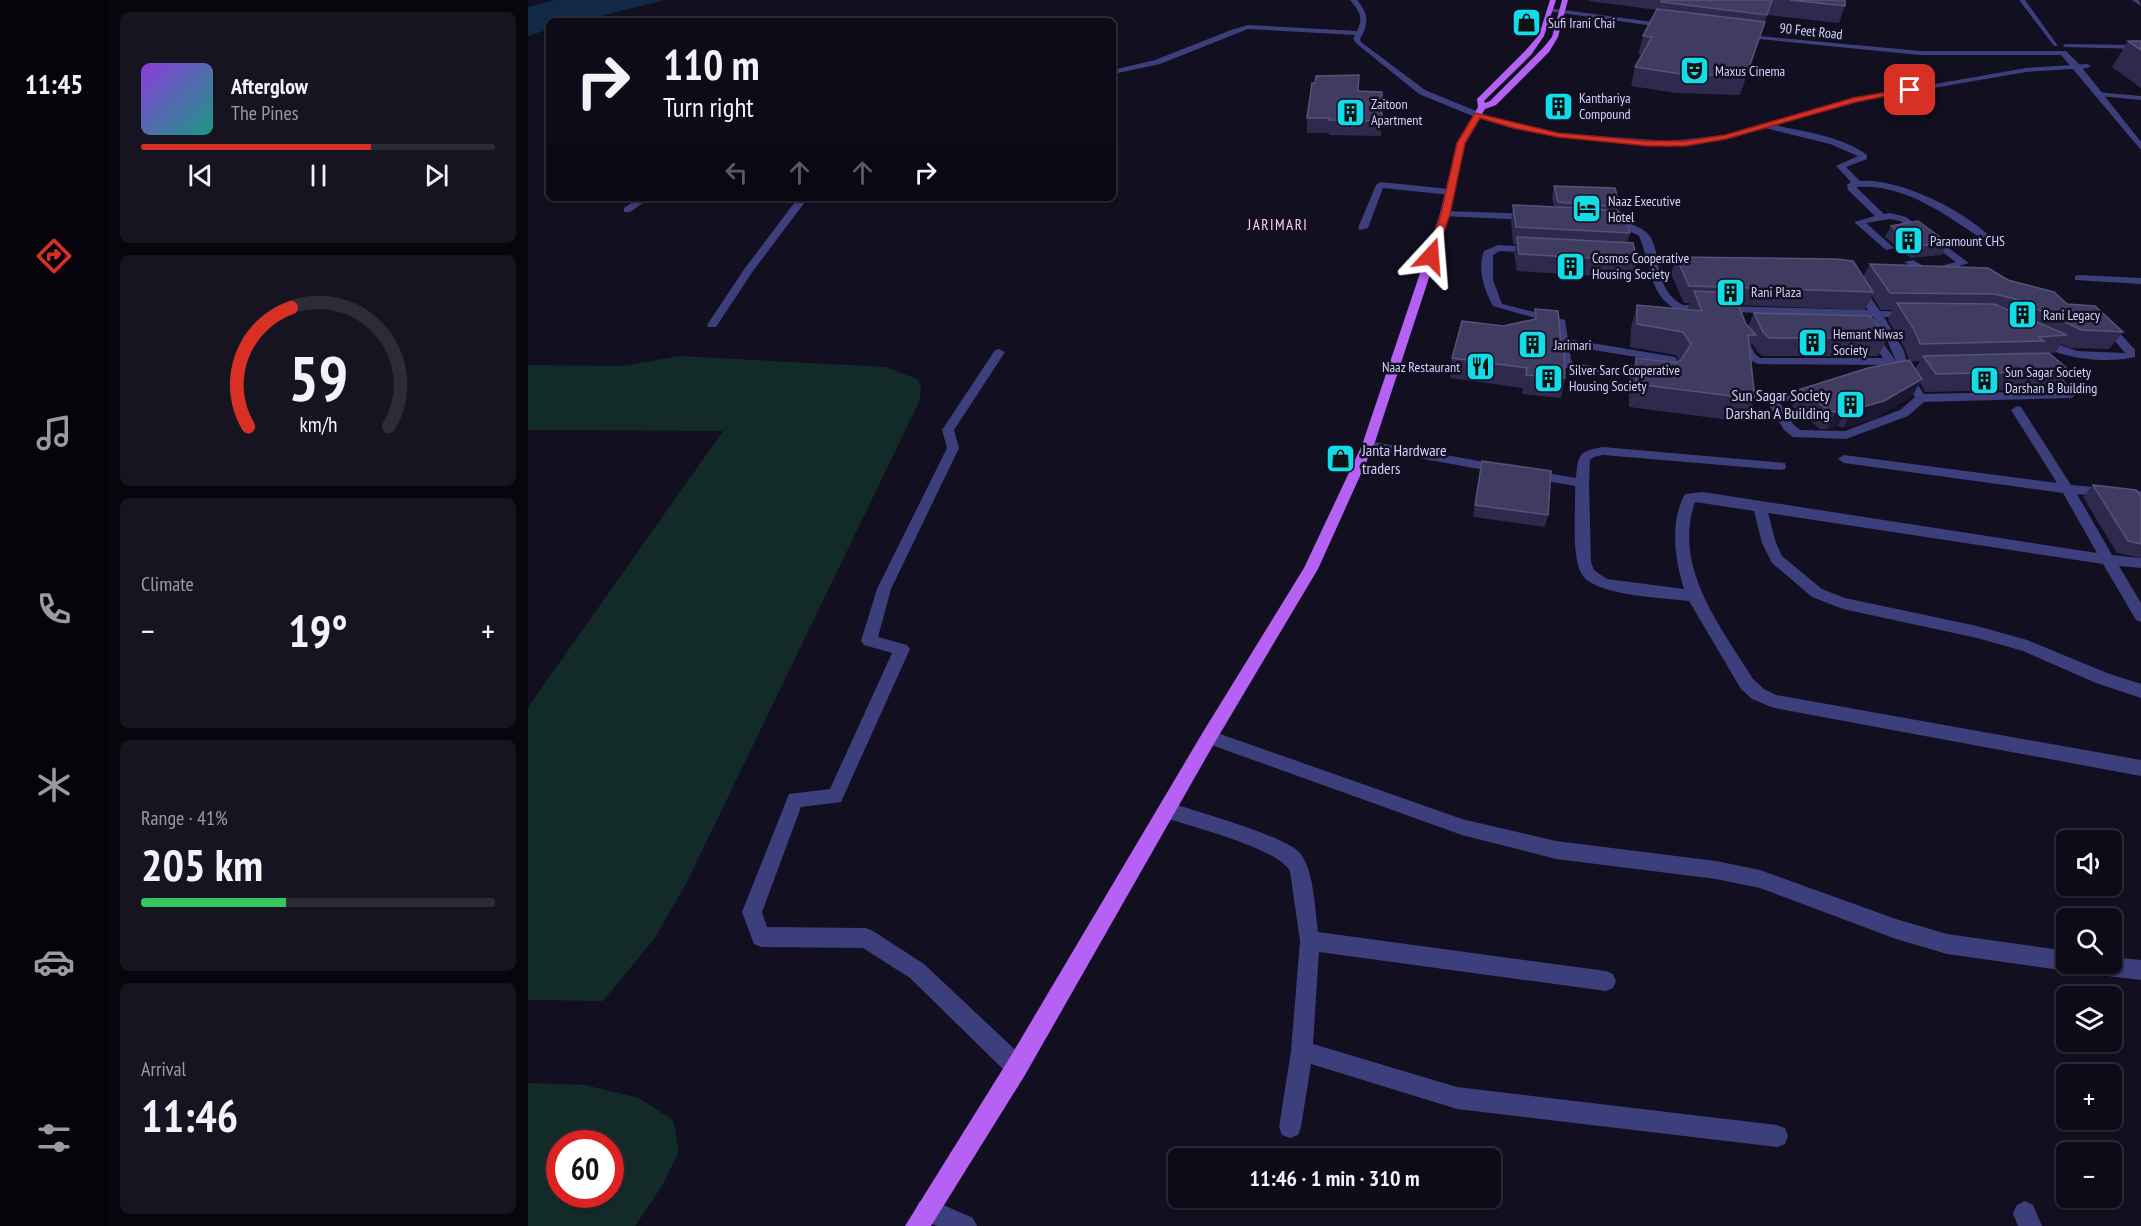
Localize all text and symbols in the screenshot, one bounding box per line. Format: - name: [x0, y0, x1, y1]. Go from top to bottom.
- shop icon: Sufi Irani Chai: [1511, 7, 1543, 39]
- place label: Sufi Irani Chai: [1548, 14, 1615, 32]
- street label: 90 Feet Road: [1778, 19, 1844, 43]
- text: 110 m: [663, 37, 760, 92]
- icon: right: [564, 42, 642, 120]
- theatre icon: Maxus Cinema: [1678, 55, 1710, 87]
- place label: Maxus Cinema: [1715, 62, 1785, 80]
- pin: [1884, 64, 1935, 115]
- text: 11:45: [25, 67, 83, 101]
- text: Afterglow: [231, 72, 308, 100]
- icon: arrive: [1893, 73, 1926, 106]
- place label: Kanthariya Compound: [1579, 89, 1631, 123]
- text: Turn right: [663, 90, 754, 124]
- building icon: Kanthariya Compound: [1542, 90, 1574, 122]
- place label: Zaitoon Apartment: [1371, 95, 1422, 129]
- building icon: Zaitoon Apartment: [1334, 96, 1366, 128]
- text: The Pines: [231, 100, 298, 126]
- icon: left: [720, 156, 753, 189]
- icon: ahead: [783, 156, 816, 189]
- icon: ahead: [846, 156, 879, 189]
- icon: right: [909, 156, 942, 189]
- icon: previous: [184, 159, 217, 192]
- icon: pause: [302, 159, 335, 192]
- icon: next: [420, 159, 453, 192]
- place label: Naaz Executive Hotel: [1608, 192, 1681, 226]
- hotel icon: Naaz Executive Hotel: [1571, 193, 1603, 225]
- district label: JARIMARI: [1247, 215, 1308, 234]
- position arrow: [1399, 224, 1463, 288]
- building icon: Paramount CHS: [1893, 225, 1925, 257]
- place label: Paramount CHS: [1930, 232, 2005, 250]
- icon: directions: [33, 235, 75, 277]
- place label: Cosmos Cooperative Housing Society: [1592, 249, 1689, 283]
- building icon: Cosmos Cooperative Housing Society: [1555, 250, 1587, 282]
- building icon: Rani Plaza: [1714, 276, 1746, 308]
- place label: Rani Plaza: [1751, 283, 1801, 301]
- building icon: Rani Legacy: [2006, 299, 2038, 331]
- place label: Rani Legacy: [2043, 306, 2101, 324]
- place label: Hemant Niwas Society: [1833, 325, 1903, 359]
- building icon: Hemant Niwas Society: [1796, 326, 1828, 358]
- building icon: Jarimari: [1517, 329, 1549, 361]
- place label: Jarimari: [1553, 336, 1591, 354]
- text: 59: [288, 337, 348, 418]
- restaurant icon: Naaz Restaurant: [1465, 351, 1497, 383]
- place label: Naaz Restaurant: [1382, 358, 1460, 376]
- place label: Silver Sarc Cooperative Housing Society: [1569, 361, 1680, 395]
- building icon: Silver Sarc Cooperative Housing Society: [1532, 362, 1564, 394]
- place label: Sun Sagar Society Darshan B Building: [2005, 363, 2097, 397]
- building icon: Sun Sagar Society Darshan B Building: [1968, 364, 2000, 396]
- place label: Sun Sagar Society Darshan A Building: [1726, 385, 1830, 423]
- building icon: Sun Sagar Society Darshan A Building: [1835, 388, 1867, 420]
- text: km/h: [299, 411, 337, 439]
- icon: music: [33, 412, 75, 454]
- place label: Janta Hardware traders: [1361, 440, 1447, 478]
- shop icon: Janta Hardware traders: [1325, 443, 1357, 475]
- text: Climate: [141, 571, 194, 597]
- icon: phone: [33, 588, 75, 630]
- text: 19°: [288, 601, 348, 659]
- text: −: [141, 609, 155, 652]
- text: +: [481, 609, 495, 652]
- icon: climate: [33, 764, 75, 806]
- text: Range · 41%: [141, 805, 228, 831]
- map controls: [2056, 830, 2122, 1208]
- button: sound: [2056, 830, 2122, 896]
- text: 205 km: [141, 835, 263, 893]
- button: search: [2056, 908, 2122, 974]
- icon: car: [33, 941, 75, 983]
- button: layers: [2056, 986, 2122, 1052]
- text: Arrival: [141, 1056, 186, 1082]
- button: +: [2056, 1064, 2122, 1130]
- text: 11:46: [141, 1086, 238, 1144]
- icon: filters: [33, 1117, 75, 1159]
- speed limit sign: 60: [546, 1130, 624, 1208]
- button: −: [2056, 1142, 2122, 1208]
- text: 11:46 · 1 min · 310 m: [1249, 1164, 1420, 1192]

